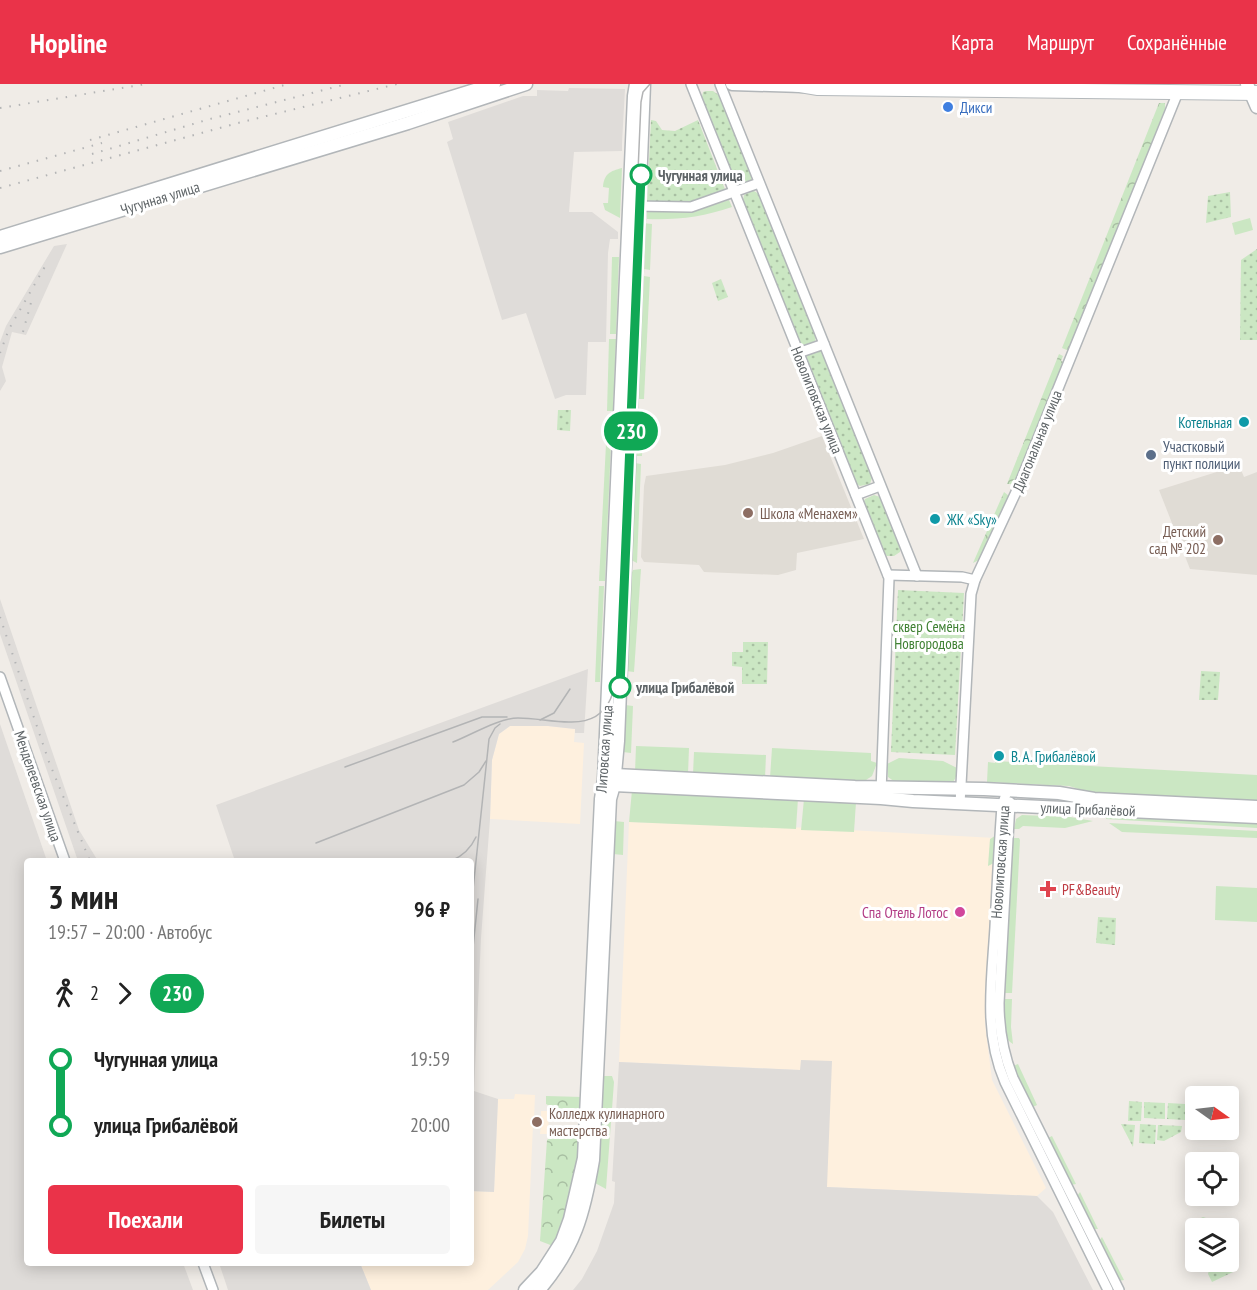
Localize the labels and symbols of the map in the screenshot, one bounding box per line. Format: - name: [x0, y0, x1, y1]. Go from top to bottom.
- place label: Дикси: [960, 98, 992, 117]
- marker: Дикси: [941, 100, 955, 114]
- marker: Чугунная улица: [630, 164, 652, 186]
- place label: Чугунная улица: [658, 166, 743, 185]
- street label: Чугунная улица: [118, 177, 202, 219]
- street label: Новолитовская улица: [787, 344, 847, 456]
- street label: Диагональная улица: [1008, 387, 1066, 495]
- line badge: 230: [596, 412, 666, 450]
- place label: Котельная: [1178, 413, 1232, 432]
- marker: Котельная: [1237, 415, 1251, 429]
- place label: Участковый пункт полиции: [1163, 437, 1240, 473]
- marker: Участковый пункт полиции: [1144, 448, 1158, 462]
- place label: Школа «Менахем»: [760, 504, 858, 523]
- marker: Школа «Менахем»: [741, 506, 755, 520]
- place label: ЖК «Sky»: [946, 510, 997, 529]
- marker: ЖК «Sky»: [928, 512, 942, 526]
- place label: Детский сад № 202: [1149, 522, 1206, 558]
- marker: Детский сад № 202: [1211, 533, 1225, 547]
- park label: сквер Семёна Новгородова: [893, 617, 965, 653]
- marker: улица Грибалёвой: [609, 676, 631, 698]
- place label: улица Грибалёвой: [635, 678, 735, 697]
- street label: Литовская улица: [591, 704, 617, 795]
- street label: Менделеевская улица: [10, 728, 66, 844]
- place label: В. А. Грибалёвой: [1011, 747, 1096, 766]
- marker: В. А. Грибалёвой: [992, 749, 1006, 763]
- street label: улица Грибалёвой: [1040, 798, 1136, 820]
- street label: Новолитовская улица: [987, 805, 1013, 919]
- marker: PF&Beauty: [1039, 880, 1057, 898]
- place label: PF&Beauty: [1062, 880, 1121, 899]
- place label: Спа Отель Лотос: [862, 903, 949, 922]
- marker: Спа Отель Лотос: [953, 905, 967, 919]
- north arrow: [1185, 1086, 1239, 1140]
- place label: Колледж кулинарного мастерства: [549, 1104, 665, 1140]
- marker: Колледж кулинарного мастерства: [530, 1115, 544, 1129]

